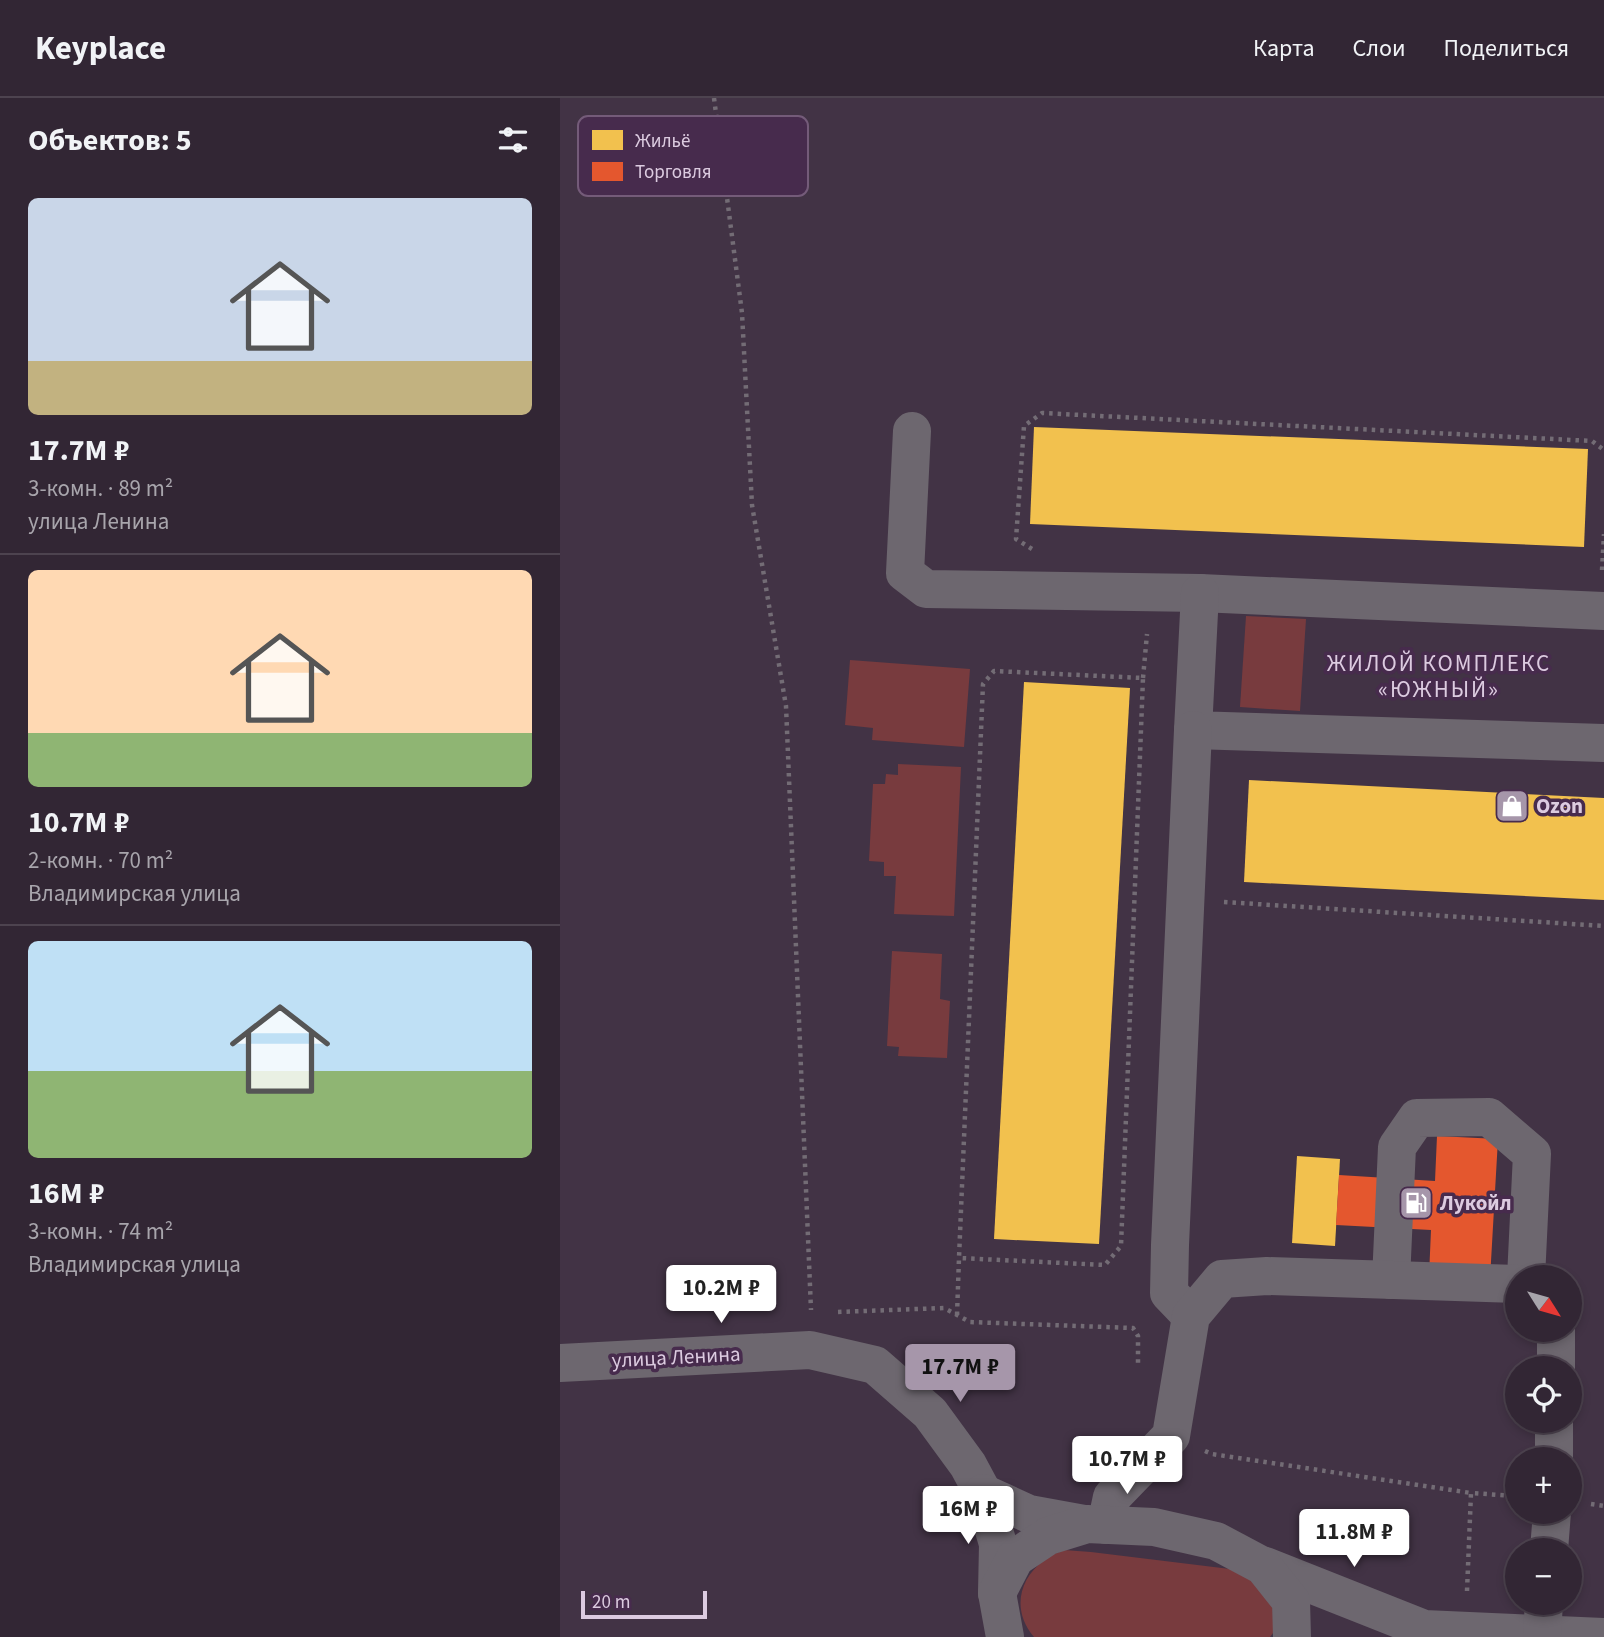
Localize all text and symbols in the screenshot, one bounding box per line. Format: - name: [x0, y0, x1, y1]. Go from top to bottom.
- text: Keyplace: [35, 25, 166, 72]
- text: Карта: [1253, 31, 1315, 66]
- text: Слои: [1353, 31, 1406, 66]
- text: Поделиться: [1444, 31, 1569, 66]
- legend: [578, 116, 808, 196]
- text: Объектов: 5: [28, 119, 192, 162]
- icon: filters: [494, 121, 532, 159]
- text: Жильё: [635, 128, 690, 155]
- text: Торговля: [635, 159, 712, 186]
- icon: home: [217, 243, 343, 369]
- text: 17.7M ₽: [28, 429, 129, 472]
- text: 3-комн. · 89 m²: [28, 472, 173, 505]
- text: улица Ленина: [28, 505, 169, 538]
- icon: home: [217, 615, 343, 741]
- district label: ЖИЛОЙ КОМПЛЕКС «ЮЖНЫЙ»: [1327, 647, 1551, 706]
- shop icon: Ozon: [1493, 787, 1531, 825]
- place label: Ozon: [1536, 791, 1583, 821]
- text: 10.7M ₽: [28, 801, 129, 844]
- text: 2-комн. · 70 m²: [28, 844, 173, 877]
- text: Владимирская улица: [28, 877, 241, 910]
- icon: home: [217, 986, 343, 1112]
- text: 16M ₽: [28, 1172, 104, 1215]
- fuel station icon: Лукойл: [1397, 1184, 1435, 1222]
- place label: Лукойл: [1439, 1188, 1512, 1218]
- text: 3-комн. · 74 m²: [28, 1215, 173, 1248]
- text: Владимирская улица: [28, 1248, 241, 1281]
- north arrow: [1505, 1265, 1582, 1342]
- map controls: [1505, 1265, 1582, 1615]
- pin: 10.2M ₽: [656, 1266, 786, 1325]
- text: 10.2M ₽: [682, 1271, 760, 1304]
- street label: улица Ленина: [611, 1339, 741, 1375]
- pin: 17.7M ₽: [895, 1344, 1025, 1404]
- text: 17.7M ₽: [921, 1350, 999, 1383]
- button: locate: [1505, 1356, 1582, 1433]
- pin: 10.7M ₽: [1062, 1436, 1192, 1496]
- text: 10.7M ₽: [1088, 1442, 1166, 1475]
- button: +: [1505, 1447, 1582, 1524]
- pin: 16M ₽: [919, 1486, 1017, 1546]
- text: 16M ₽: [939, 1492, 997, 1525]
- pin: 11.8M ₽: [1289, 1510, 1419, 1569]
- text: 11.8M ₽: [1315, 1515, 1393, 1548]
- button: −: [1505, 1538, 1582, 1615]
- scale bar: [581, 1588, 707, 1620]
- text: 20 m: [592, 1589, 630, 1616]

